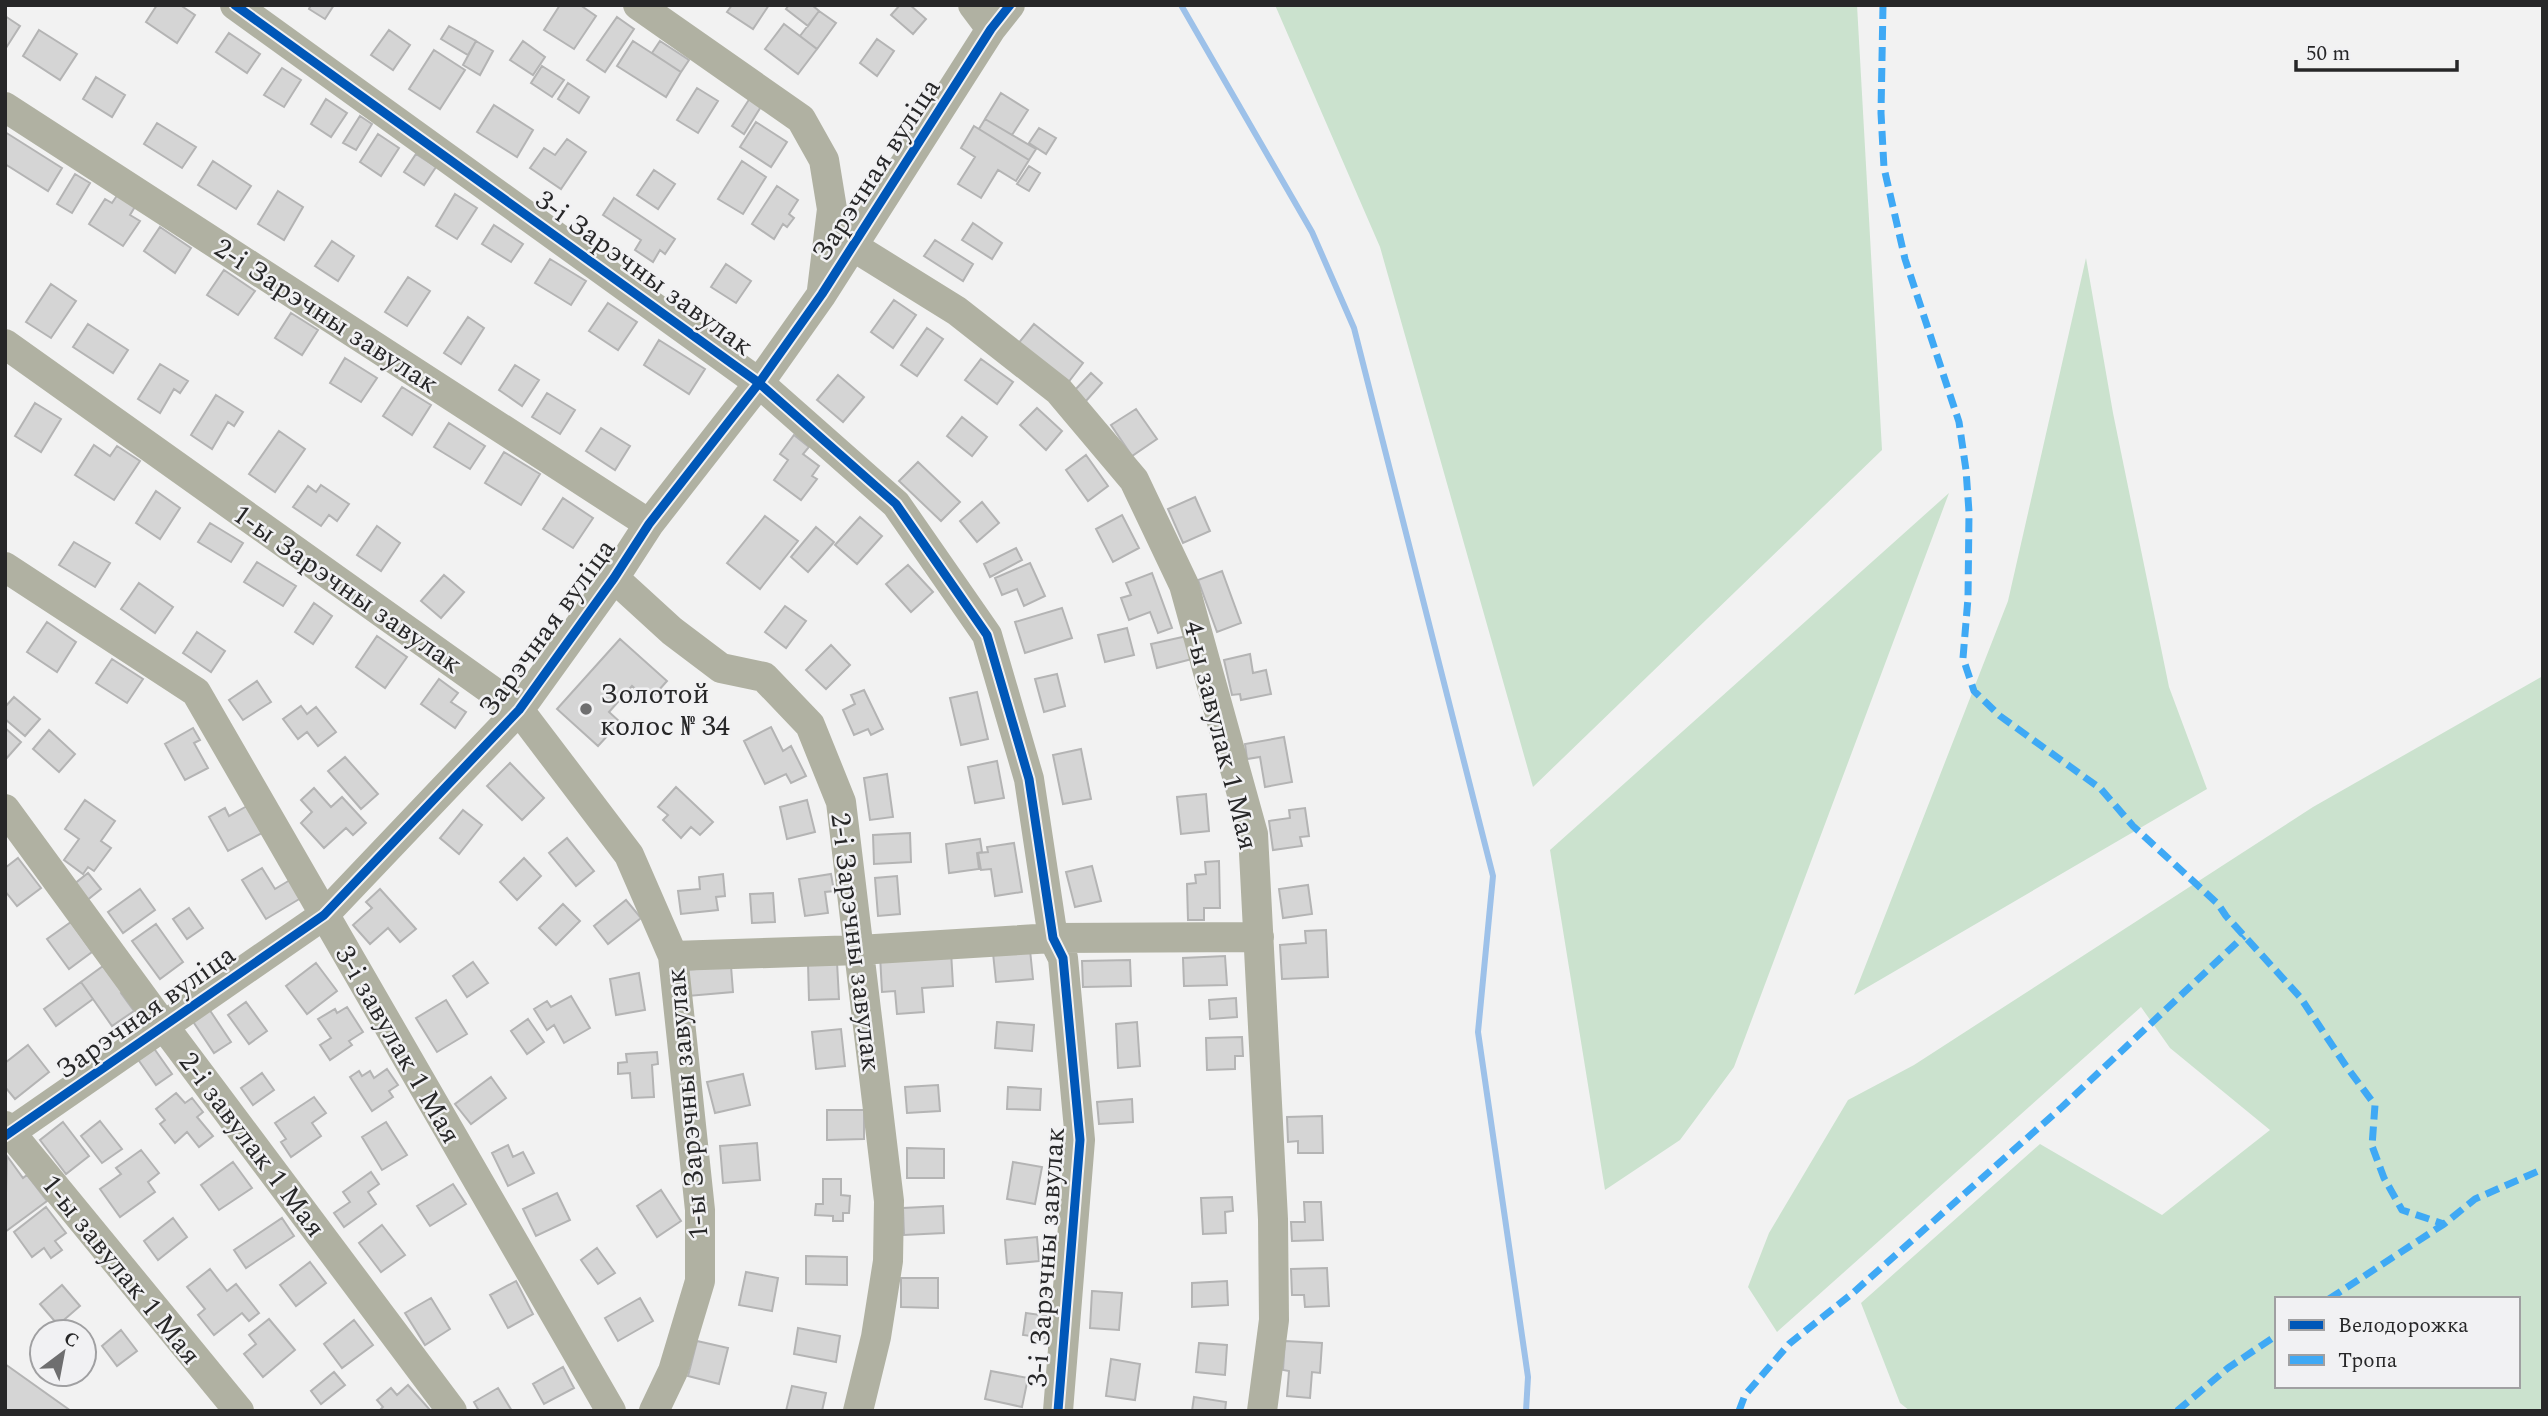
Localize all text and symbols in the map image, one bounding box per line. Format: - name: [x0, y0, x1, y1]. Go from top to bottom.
- scale bar: [2296, 28, 2457, 72]
- text: 50 m: [2306, 38, 2350, 70]
- street label: Зарэчная вуліца: [801, 69, 952, 270]
- street label: 3-і Зарэчны завулак: [526, 179, 762, 367]
- street label: 2-і Зарэчны завулак: [205, 227, 447, 405]
- street label: 1-ы Зарэчны завулак: [223, 493, 471, 685]
- street label: Зарэчная вуліца: [468, 530, 627, 726]
- street label: 4-ы завулак 1 Мая: [1171, 616, 1270, 854]
- place label: Золотой колос № 34: [600, 673, 730, 748]
- marker: Золотой колос № 34: [578, 701, 594, 717]
- street label: 2-і Зарэчны завулак: [818, 810, 893, 1074]
- street label: Зарэчная вуліца: [47, 934, 245, 1090]
- street label: 3-і завулак 1 Мая: [323, 938, 472, 1152]
- street label: 1-ы Зарэчны завулак: [654, 966, 721, 1241]
- street label: 2-і завулак 1 Мая: [168, 1043, 336, 1247]
- street label: 3-і Зарэчны завулак: [1016, 1126, 1077, 1389]
- street label: 1-ы завулак 1 Мая: [30, 1165, 211, 1375]
- legend: [2275, 1297, 2520, 1388]
- text: Велодорожка: [2338, 1310, 2469, 1342]
- north arrow: [28, 1318, 98, 1388]
- text: С: [58, 1324, 85, 1356]
- text: Тропа: [2338, 1345, 2398, 1377]

